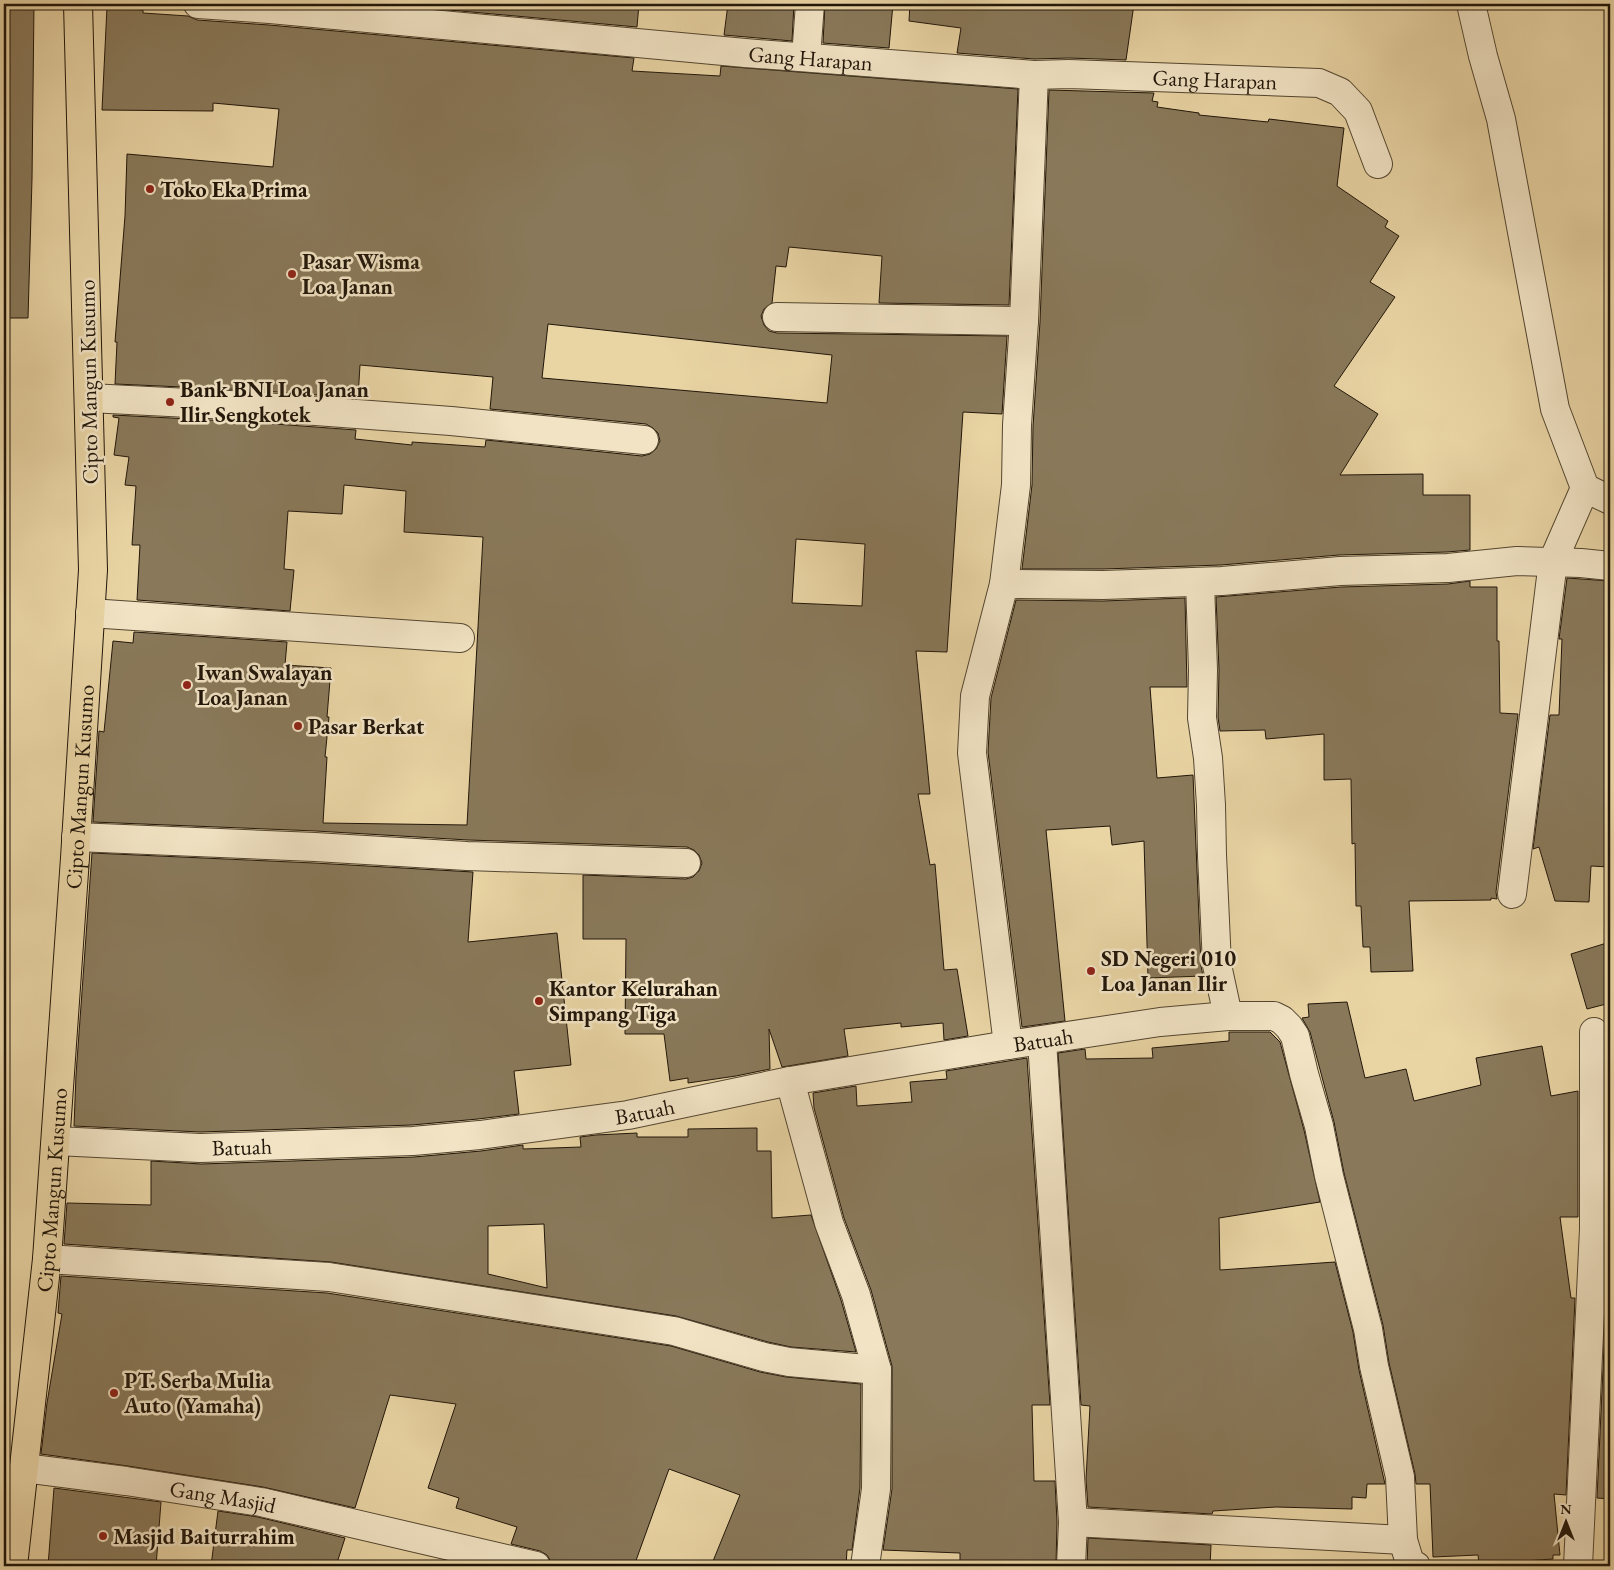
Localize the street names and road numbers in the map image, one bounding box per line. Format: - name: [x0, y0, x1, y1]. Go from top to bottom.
- street label: Gang Harapan: [747, 39, 874, 78]
- street label: Gang Harapan: [1152, 63, 1278, 96]
- street label: Cipto Mangun Kusumo: [72, 279, 105, 485]
- street label: Cipto Mangun Kusumo: [59, 684, 101, 890]
- street label: Batuah: [1011, 1021, 1075, 1059]
- street label: Cipto Mangun Kusumo: [29, 1087, 74, 1294]
- street label: Batuah: [613, 1092, 677, 1132]
- street label: Batuah: [211, 1132, 272, 1163]
- street label: Gang Masjid: [168, 1474, 280, 1520]

